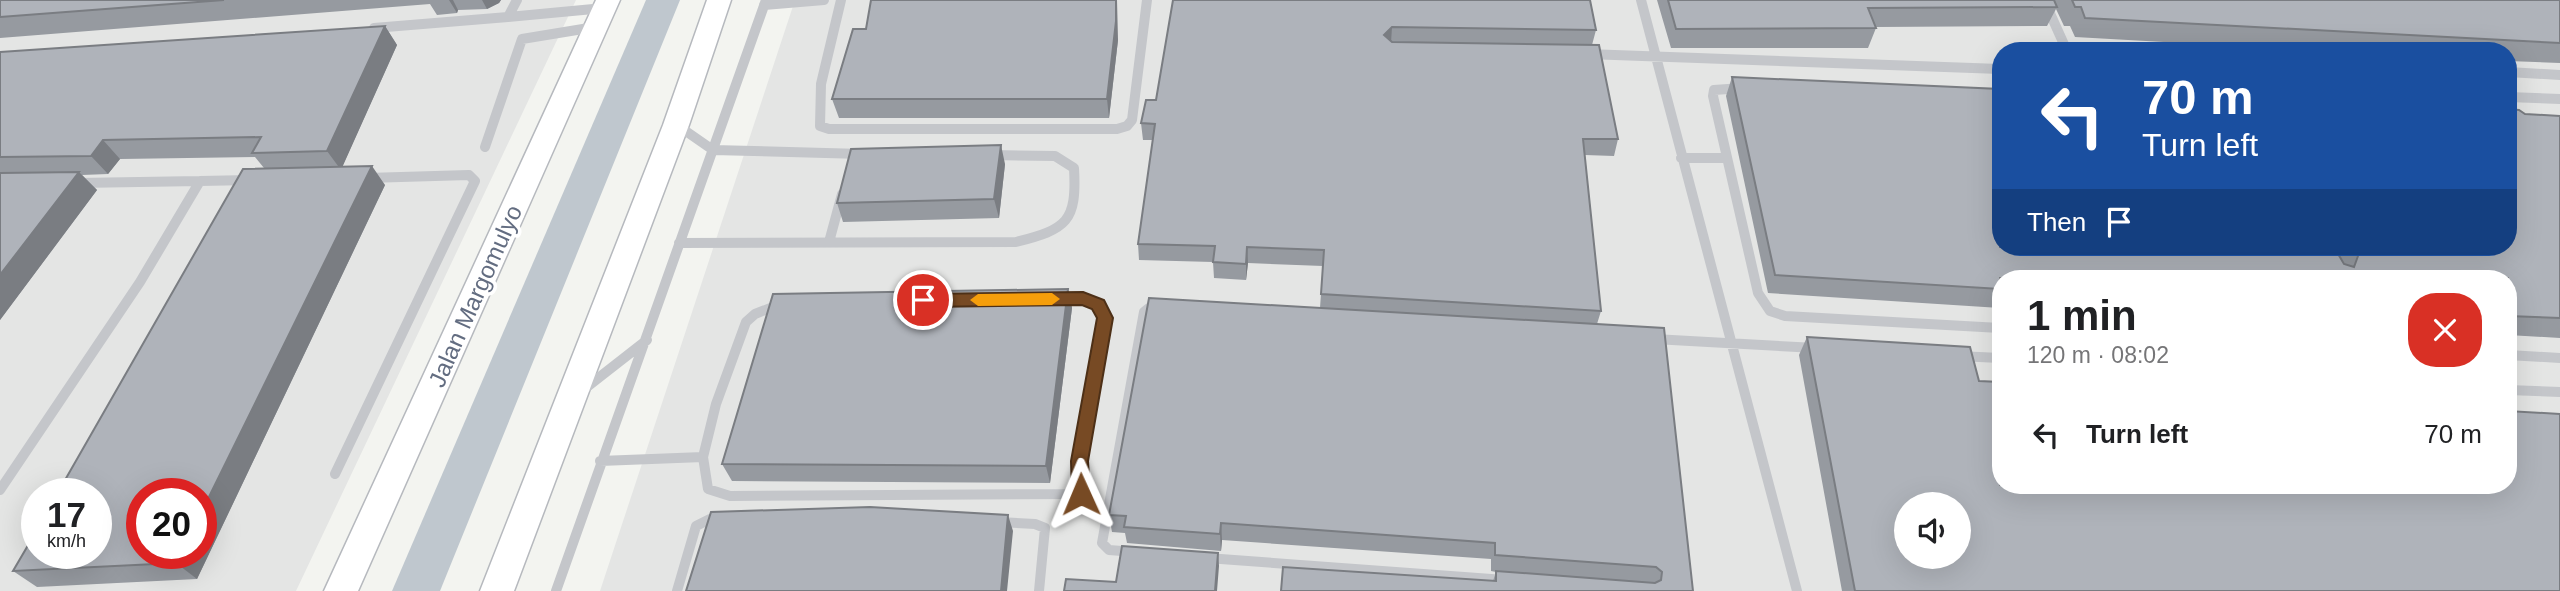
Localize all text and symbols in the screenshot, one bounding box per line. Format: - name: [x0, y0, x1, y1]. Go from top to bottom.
- icon: left: [2027, 70, 2118, 161]
- text: 70 m: [2142, 70, 2254, 124]
- text: Turn left: [2142, 127, 2258, 163]
- street label: Jalan Margomulyo: [423, 201, 527, 391]
- icon: arrive: [2100, 203, 2138, 241]
- text: Then: [2027, 207, 2086, 237]
- pin: [893, 270, 953, 330]
- icon: arrive: [904, 281, 942, 319]
- text: 1 min: [2027, 292, 2137, 339]
- button: close: [2408, 293, 2482, 367]
- text: 120 m · 08:02: [2027, 342, 2169, 368]
- icon: left: [2027, 416, 2065, 454]
- text: Turn left: [2086, 419, 2188, 449]
- text: 70 m: [2424, 419, 2482, 449]
- position arrow: [1044, 457, 1118, 531]
- speed limit sign: 20: [126, 478, 217, 569]
- map controls: [1894, 492, 1971, 569]
- button: sound: [1894, 492, 1971, 569]
- text: 17: [47, 495, 86, 534]
- text: km/h: [47, 531, 86, 551]

